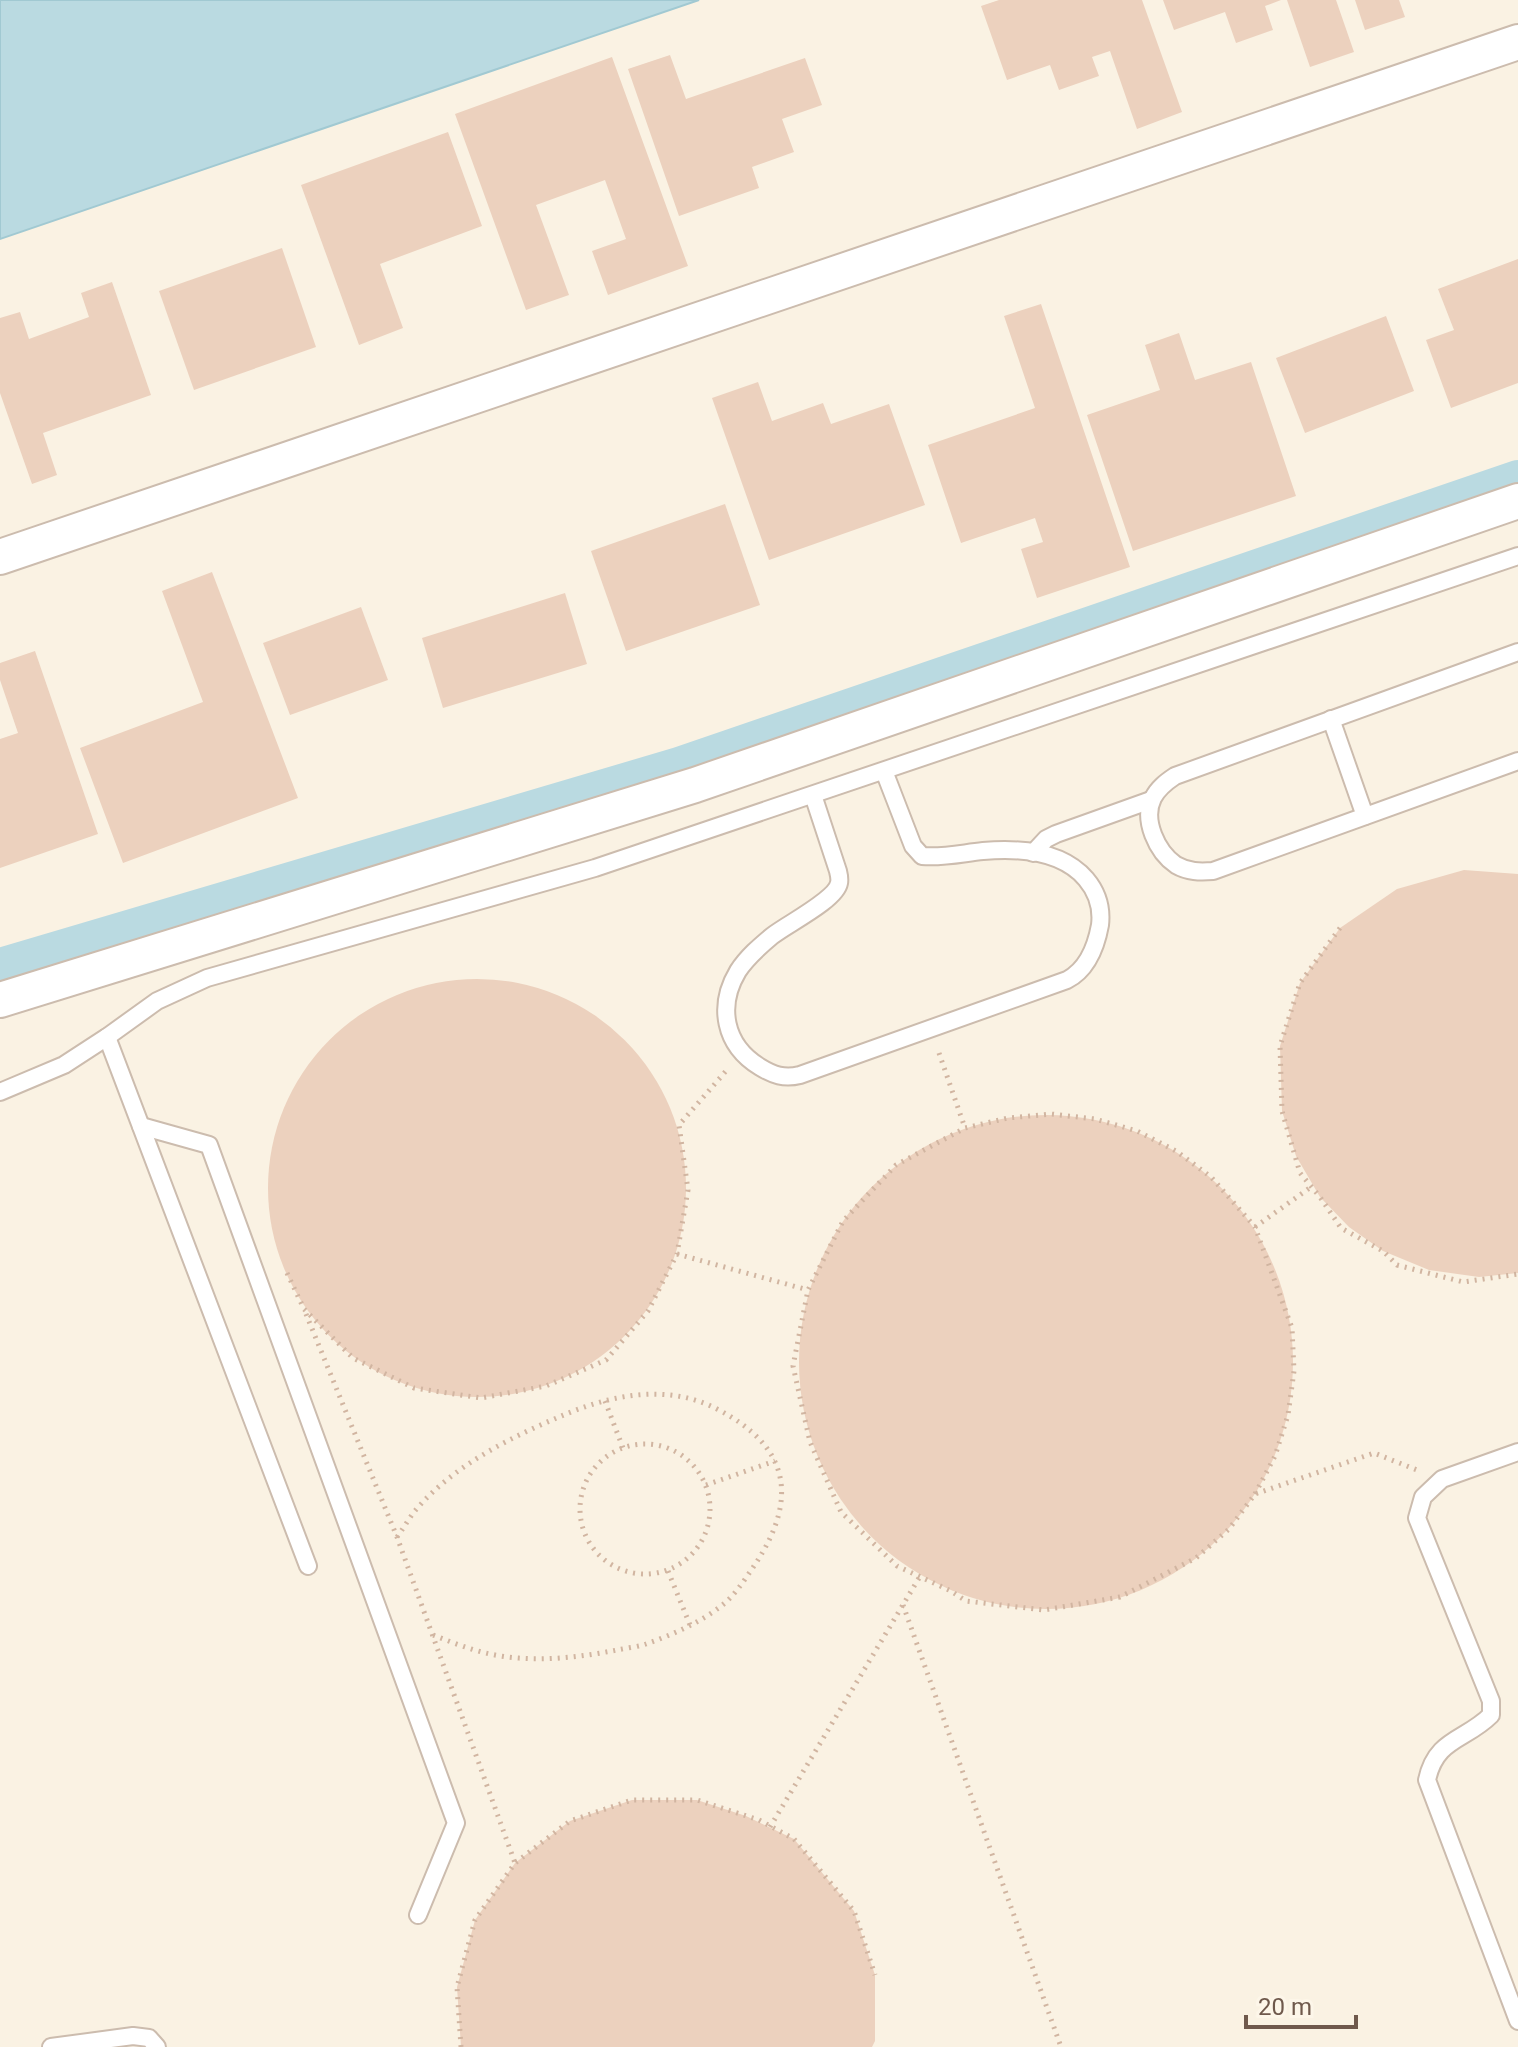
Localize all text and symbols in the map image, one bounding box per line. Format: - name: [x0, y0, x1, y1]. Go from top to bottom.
- scale bar: [1246, 1979, 1356, 2029]
- text: 20 m: [1258, 1993, 1312, 2021]

